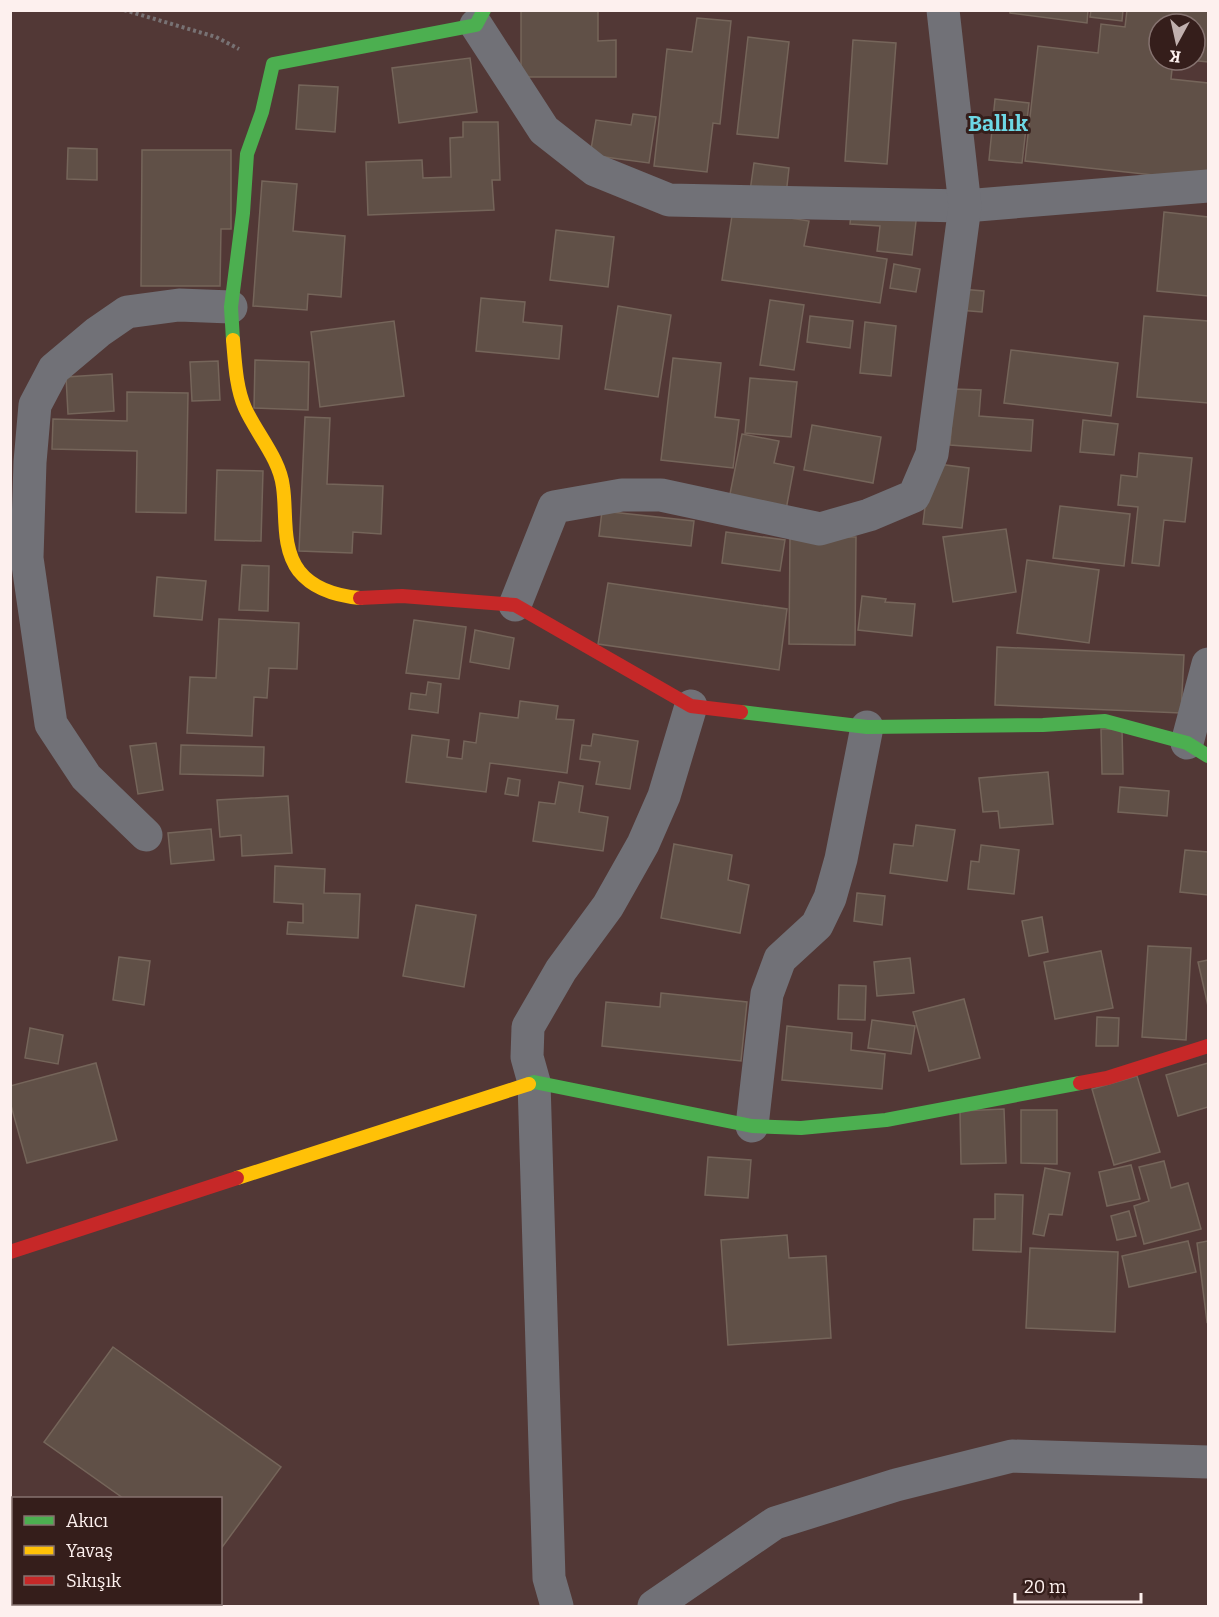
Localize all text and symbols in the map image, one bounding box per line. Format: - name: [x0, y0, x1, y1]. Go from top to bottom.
- north arrow: [1147, 12, 1207, 72]
- text: K: [1167, 46, 1182, 67]
- district label: Ballık: [968, 110, 1028, 137]
- legend: [12, 1497, 222, 1605]
- text: Akıcı: [66, 1510, 108, 1532]
- text: Yavaş: [66, 1540, 113, 1562]
- scale bar: [1015, 1566, 1141, 1604]
- text: Sıkışık: [66, 1570, 122, 1592]
- text: 20 m: [1024, 1576, 1066, 1598]

